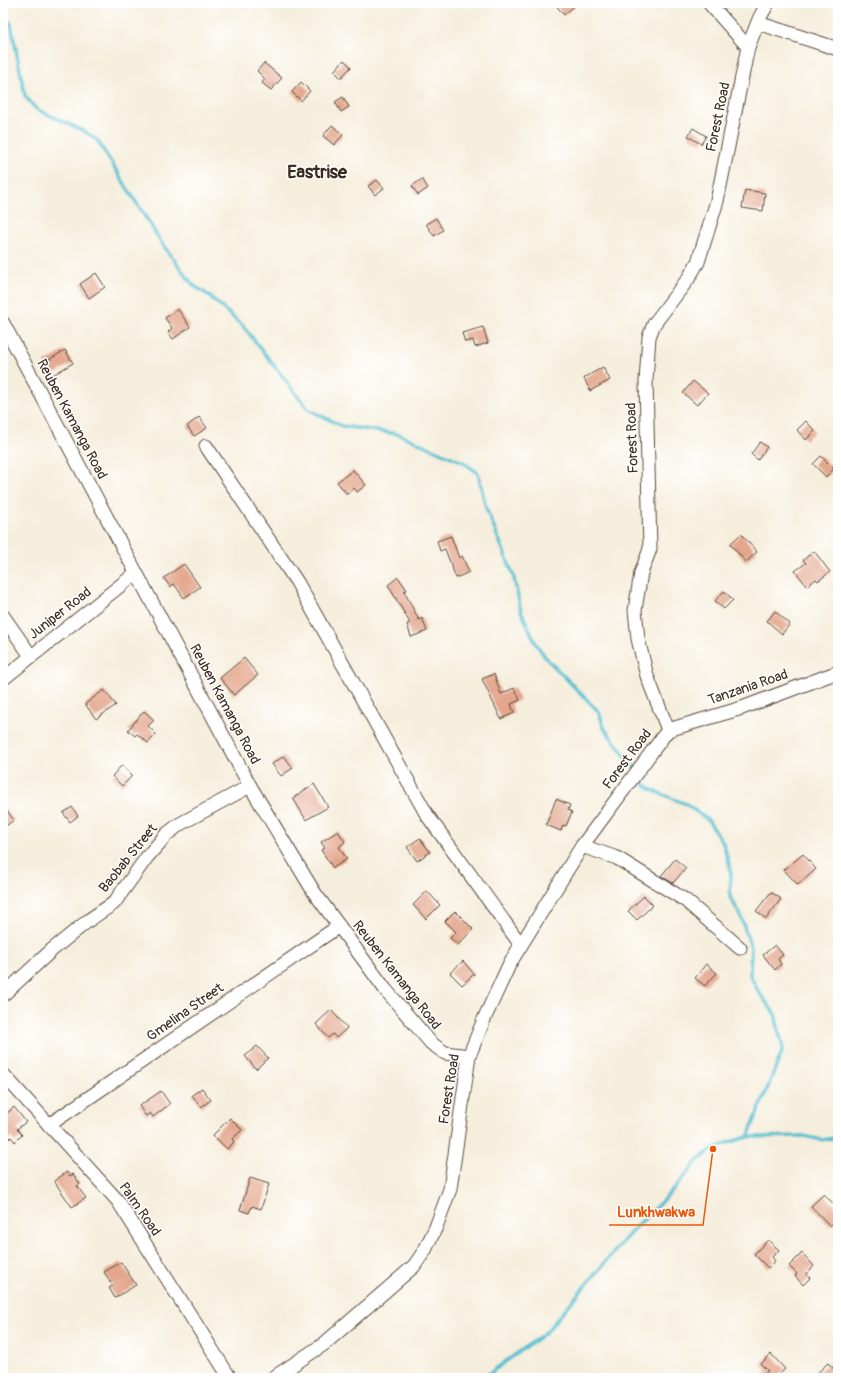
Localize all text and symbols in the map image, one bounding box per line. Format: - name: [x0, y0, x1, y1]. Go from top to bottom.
- street label: Forest Road: [702, 80, 734, 153]
- district label: Eastrise: [287, 161, 348, 184]
- street label: Reuben Kamanga Road: [33, 356, 111, 482]
- street label: Forest Road: [622, 402, 642, 474]
- street label: Juniper Road: [25, 583, 95, 643]
- street label: Reuben Kamanga Road: [186, 641, 264, 767]
- street label: Tanzania Road: [706, 665, 790, 709]
- street label: Forest Road: [599, 726, 655, 792]
- street label: Baobab Street: [95, 820, 161, 896]
- street label: Reuben Kamanga Road: [349, 917, 445, 1033]
- street label: Gmelina Street: [143, 979, 227, 1045]
- street label: Forest Road: [435, 1053, 463, 1125]
- street label: Palm Road: [115, 1179, 165, 1239]
- callout: Lunkhwakwa: [609, 1198, 703, 1225]
- text: Lunkhwakwa: [617, 1203, 695, 1222]

